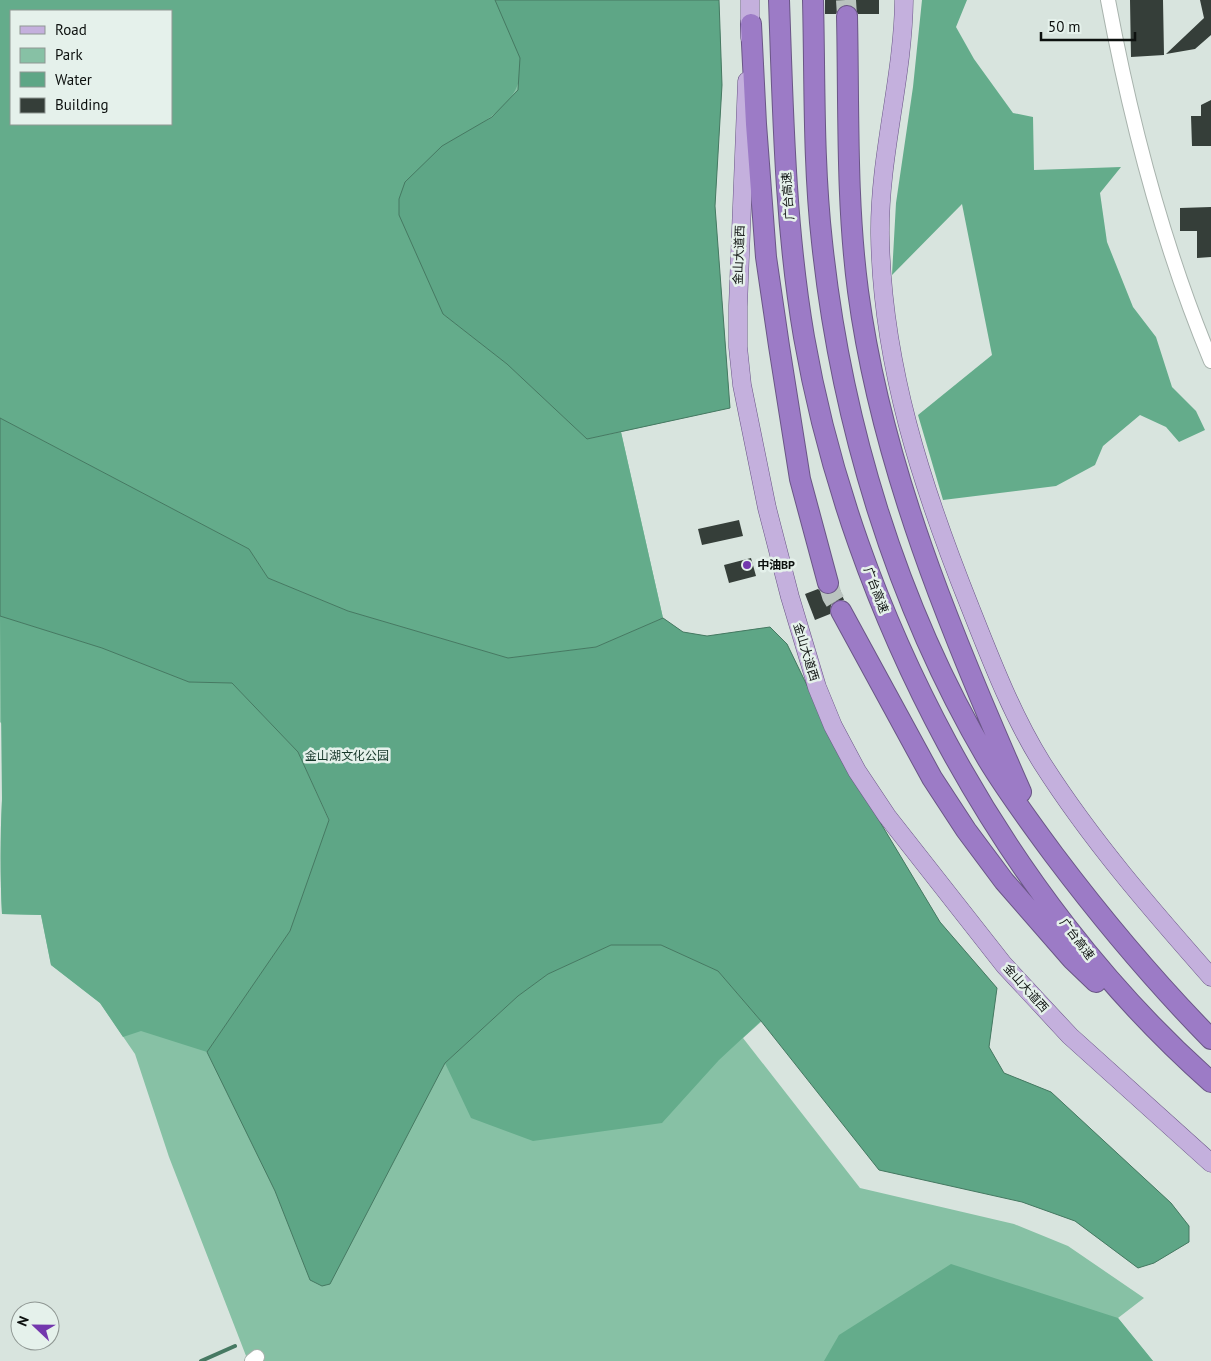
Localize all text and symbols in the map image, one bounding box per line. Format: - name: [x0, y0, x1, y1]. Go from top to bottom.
- legend: [10, 10, 172, 125]
- scale bar: [1041, 10, 1135, 42]
- text: 50 m: [1048, 17, 1081, 36]
- text: Road: [55, 20, 87, 39]
- text: Park: [55, 45, 83, 64]
- text: Water: [55, 70, 92, 89]
- text: Building: [55, 95, 109, 114]
- street label: 广台高速: [778, 172, 797, 221]
- street label: 金山大道西: [730, 225, 747, 285]
- place label: 中油BP: [757, 557, 795, 572]
- marker: 中油BP: [741, 559, 753, 571]
- street label: 广台高速: [861, 565, 892, 615]
- street label: 金山大道西: [791, 621, 822, 683]
- park label: 金山湖文化公园: [305, 748, 389, 763]
- street label: 广台高速: [1057, 915, 1098, 962]
- street label: 金山大道西: [1001, 960, 1052, 1015]
- north arrow: [10, 1301, 60, 1351]
- text: N: [13, 1313, 33, 1329]

